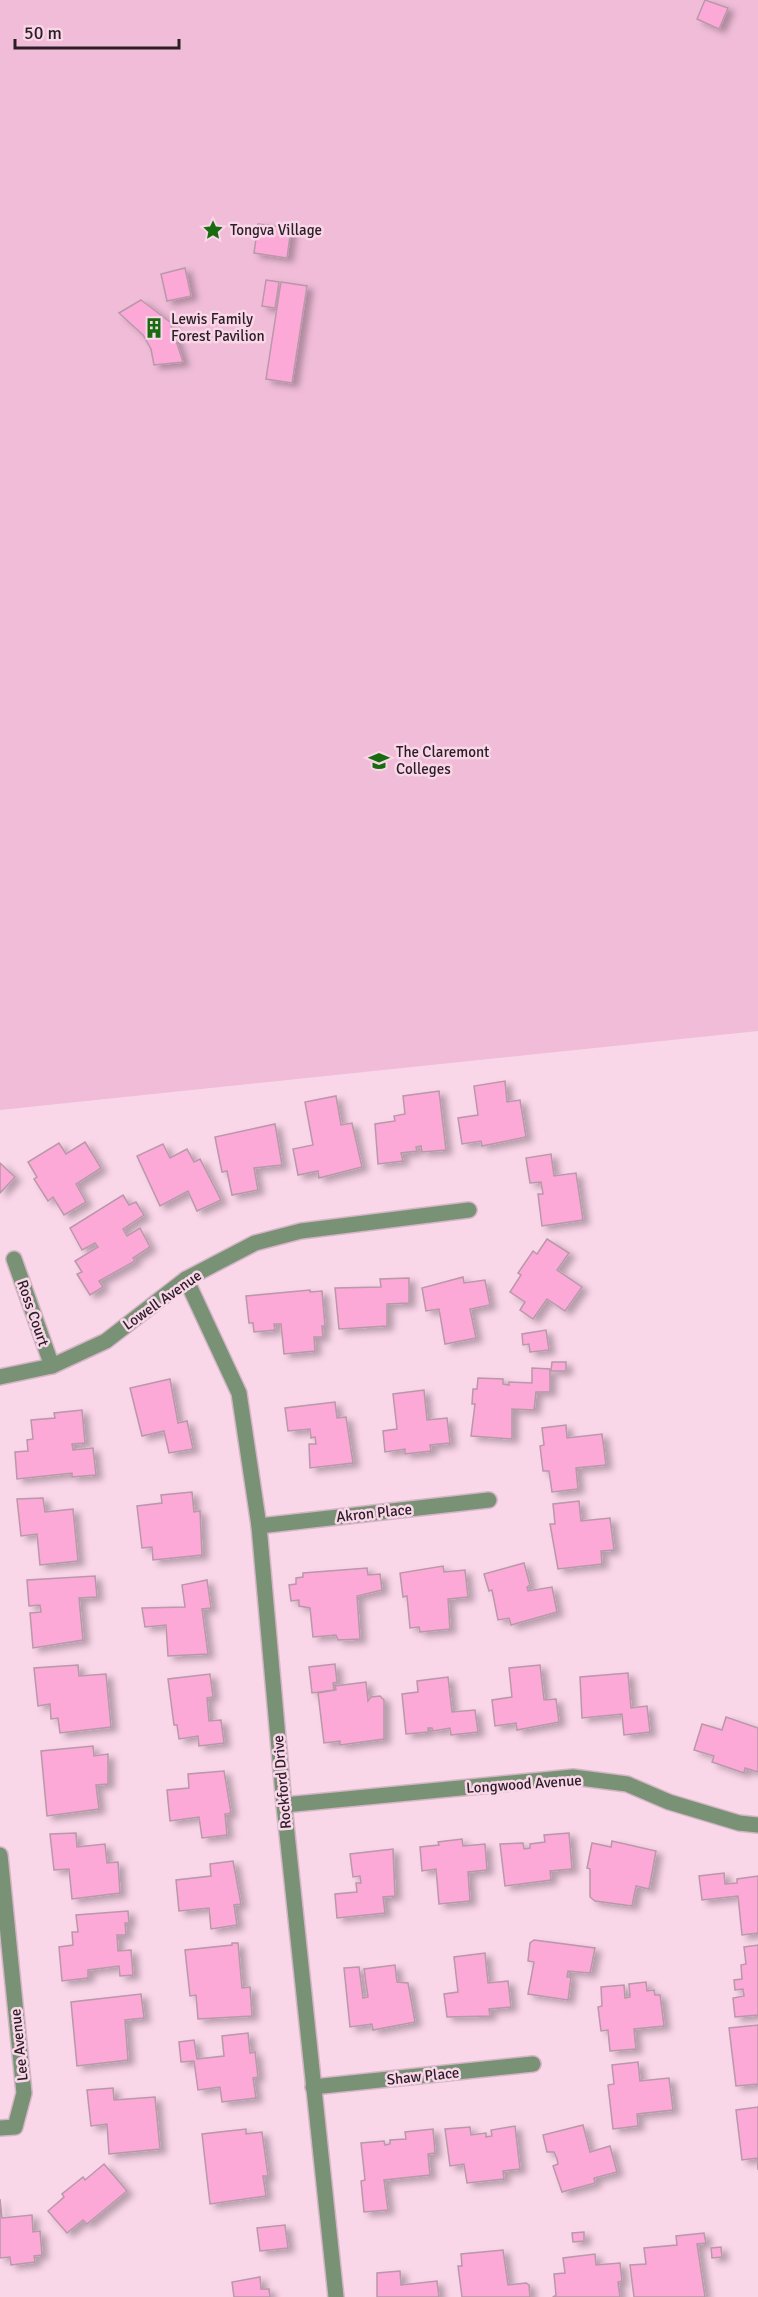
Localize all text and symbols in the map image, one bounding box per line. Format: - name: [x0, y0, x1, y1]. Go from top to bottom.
- scale bar: [15, 12, 178, 50]
- text: 50 m: [24, 22, 62, 44]
- place icon: Tongva Village: [201, 218, 225, 242]
- place label: Tongva Village: [230, 221, 322, 239]
- place label: Lewis Family Forest Pavilion: [171, 310, 265, 345]
- building icon: Lewis Family Forest Pavilion: [142, 316, 166, 340]
- place label: The Claremont Colleges: [396, 743, 489, 778]
- school or university icon: The Claremont Colleges: [367, 749, 391, 773]
- street label: Lowell Avenue: [119, 1266, 205, 1334]
- street label: Ross Court: [13, 1277, 53, 1349]
- street label: Akron Place: [335, 1500, 413, 1526]
- street label: Rockford Drive: [269, 1734, 295, 1830]
- street label: Longwood Avenue: [466, 1771, 582, 1797]
- street label: Lee Avenue: [6, 2008, 32, 2082]
- street label: Shaw Place: [386, 2063, 460, 2089]

